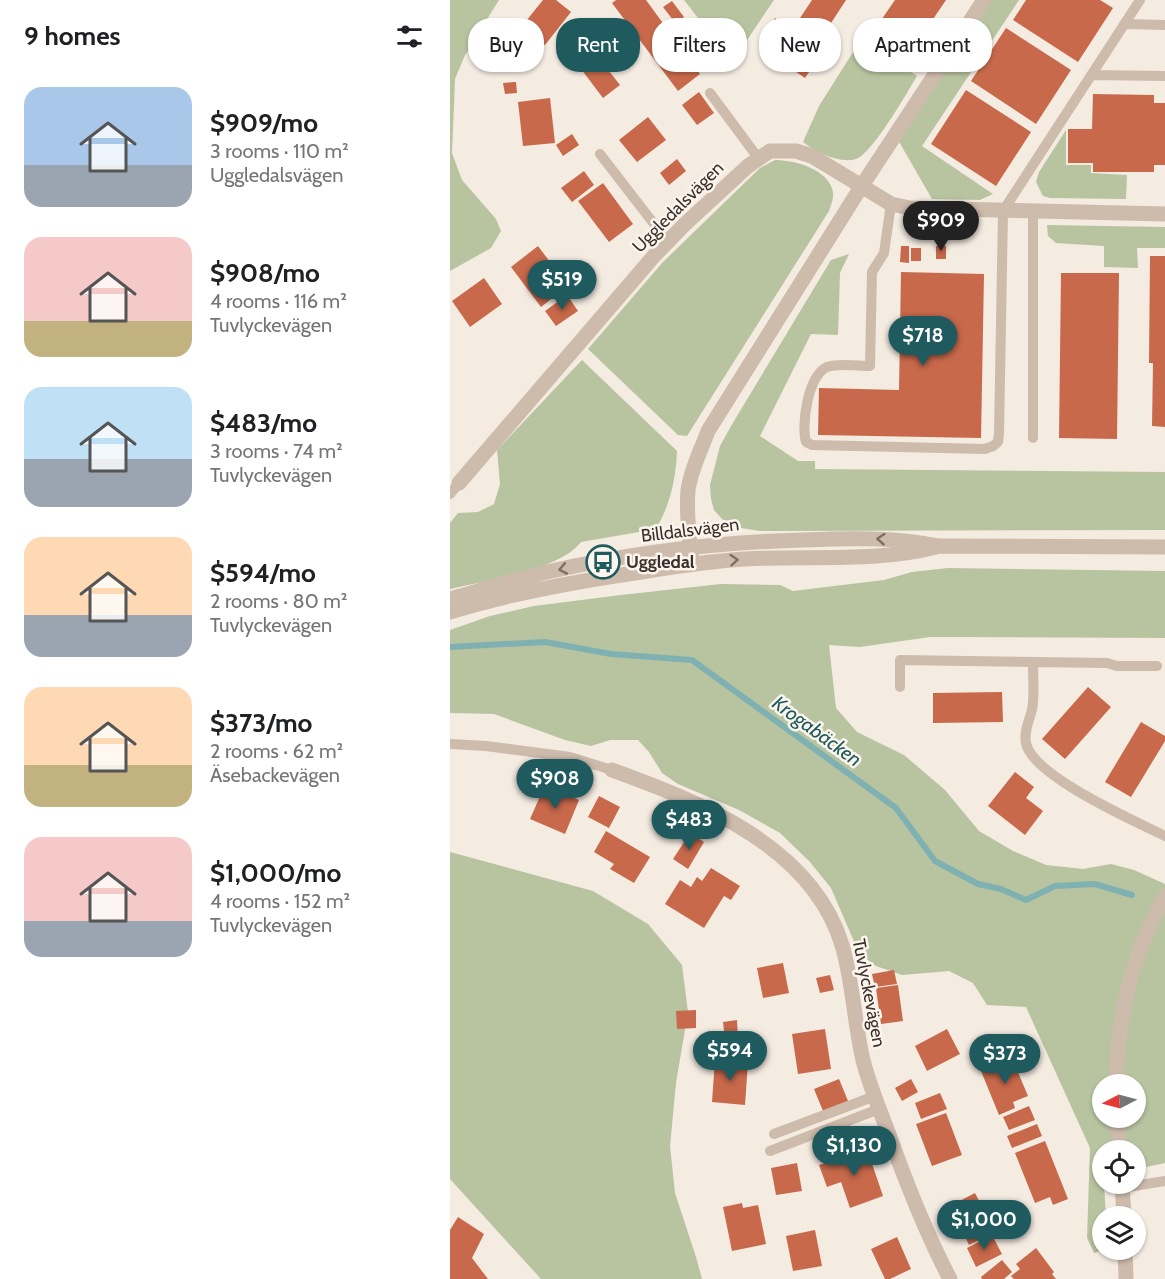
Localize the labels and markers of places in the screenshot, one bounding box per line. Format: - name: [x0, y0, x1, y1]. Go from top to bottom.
- pin: $909: [905, 201, 977, 252]
- pin: $519: [526, 260, 598, 311]
- pin: $718: [887, 316, 959, 367]
- bus stop icon: Uggledal: [585, 544, 621, 580]
- place label: Uggledal: [626, 551, 695, 573]
- pin: $908: [519, 759, 591, 810]
- pin: $483: [653, 800, 725, 851]
- pin: $594: [694, 1031, 766, 1082]
- pin: $373: [969, 1034, 1041, 1085]
- pin: $1,130: [805, 1126, 903, 1177]
- pin: $1,000: [935, 1200, 1033, 1251]

